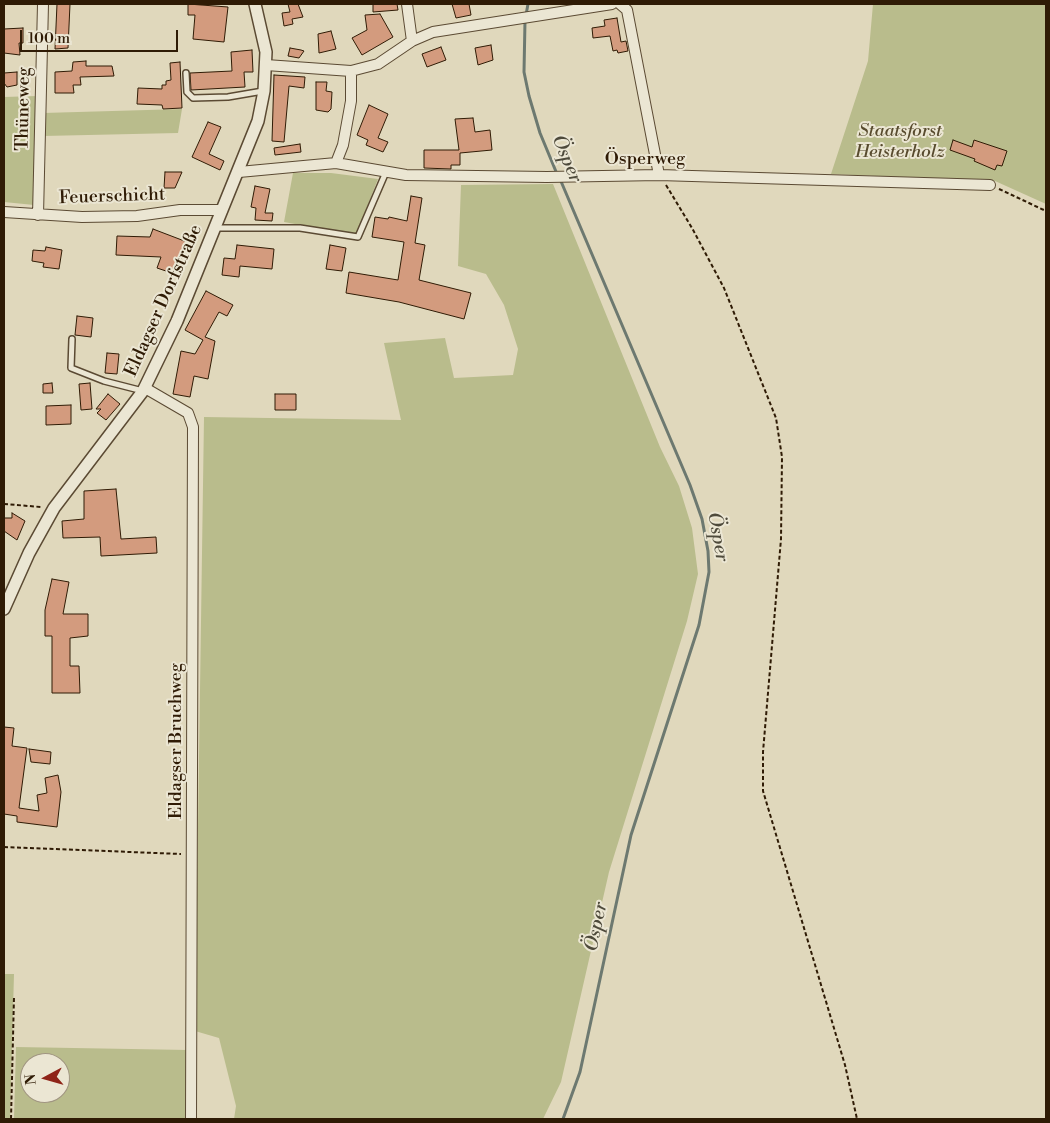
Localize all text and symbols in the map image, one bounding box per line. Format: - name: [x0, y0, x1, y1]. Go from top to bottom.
- scale bar: [22, 20, 180, 52]
- text: 100 m: [28, 29, 70, 48]
- street label: Thüneweg: [12, 67, 36, 151]
- park label: Staatsforst Heisterholz: [855, 121, 945, 163]
- water label: Ösper: [546, 132, 586, 186]
- street label: Ösperweg: [605, 149, 685, 171]
- street label: Feuerschicht: [58, 184, 166, 210]
- street label: Eldagser Dorfstraße: [121, 222, 207, 380]
- water label: Ösper: [701, 511, 733, 563]
- street label: Eldagser Bruchweg: [166, 663, 188, 819]
- water label: Ösper: [581, 900, 613, 954]
- north arrow: [20, 1053, 70, 1103]
- text: N: [22, 1073, 41, 1086]

